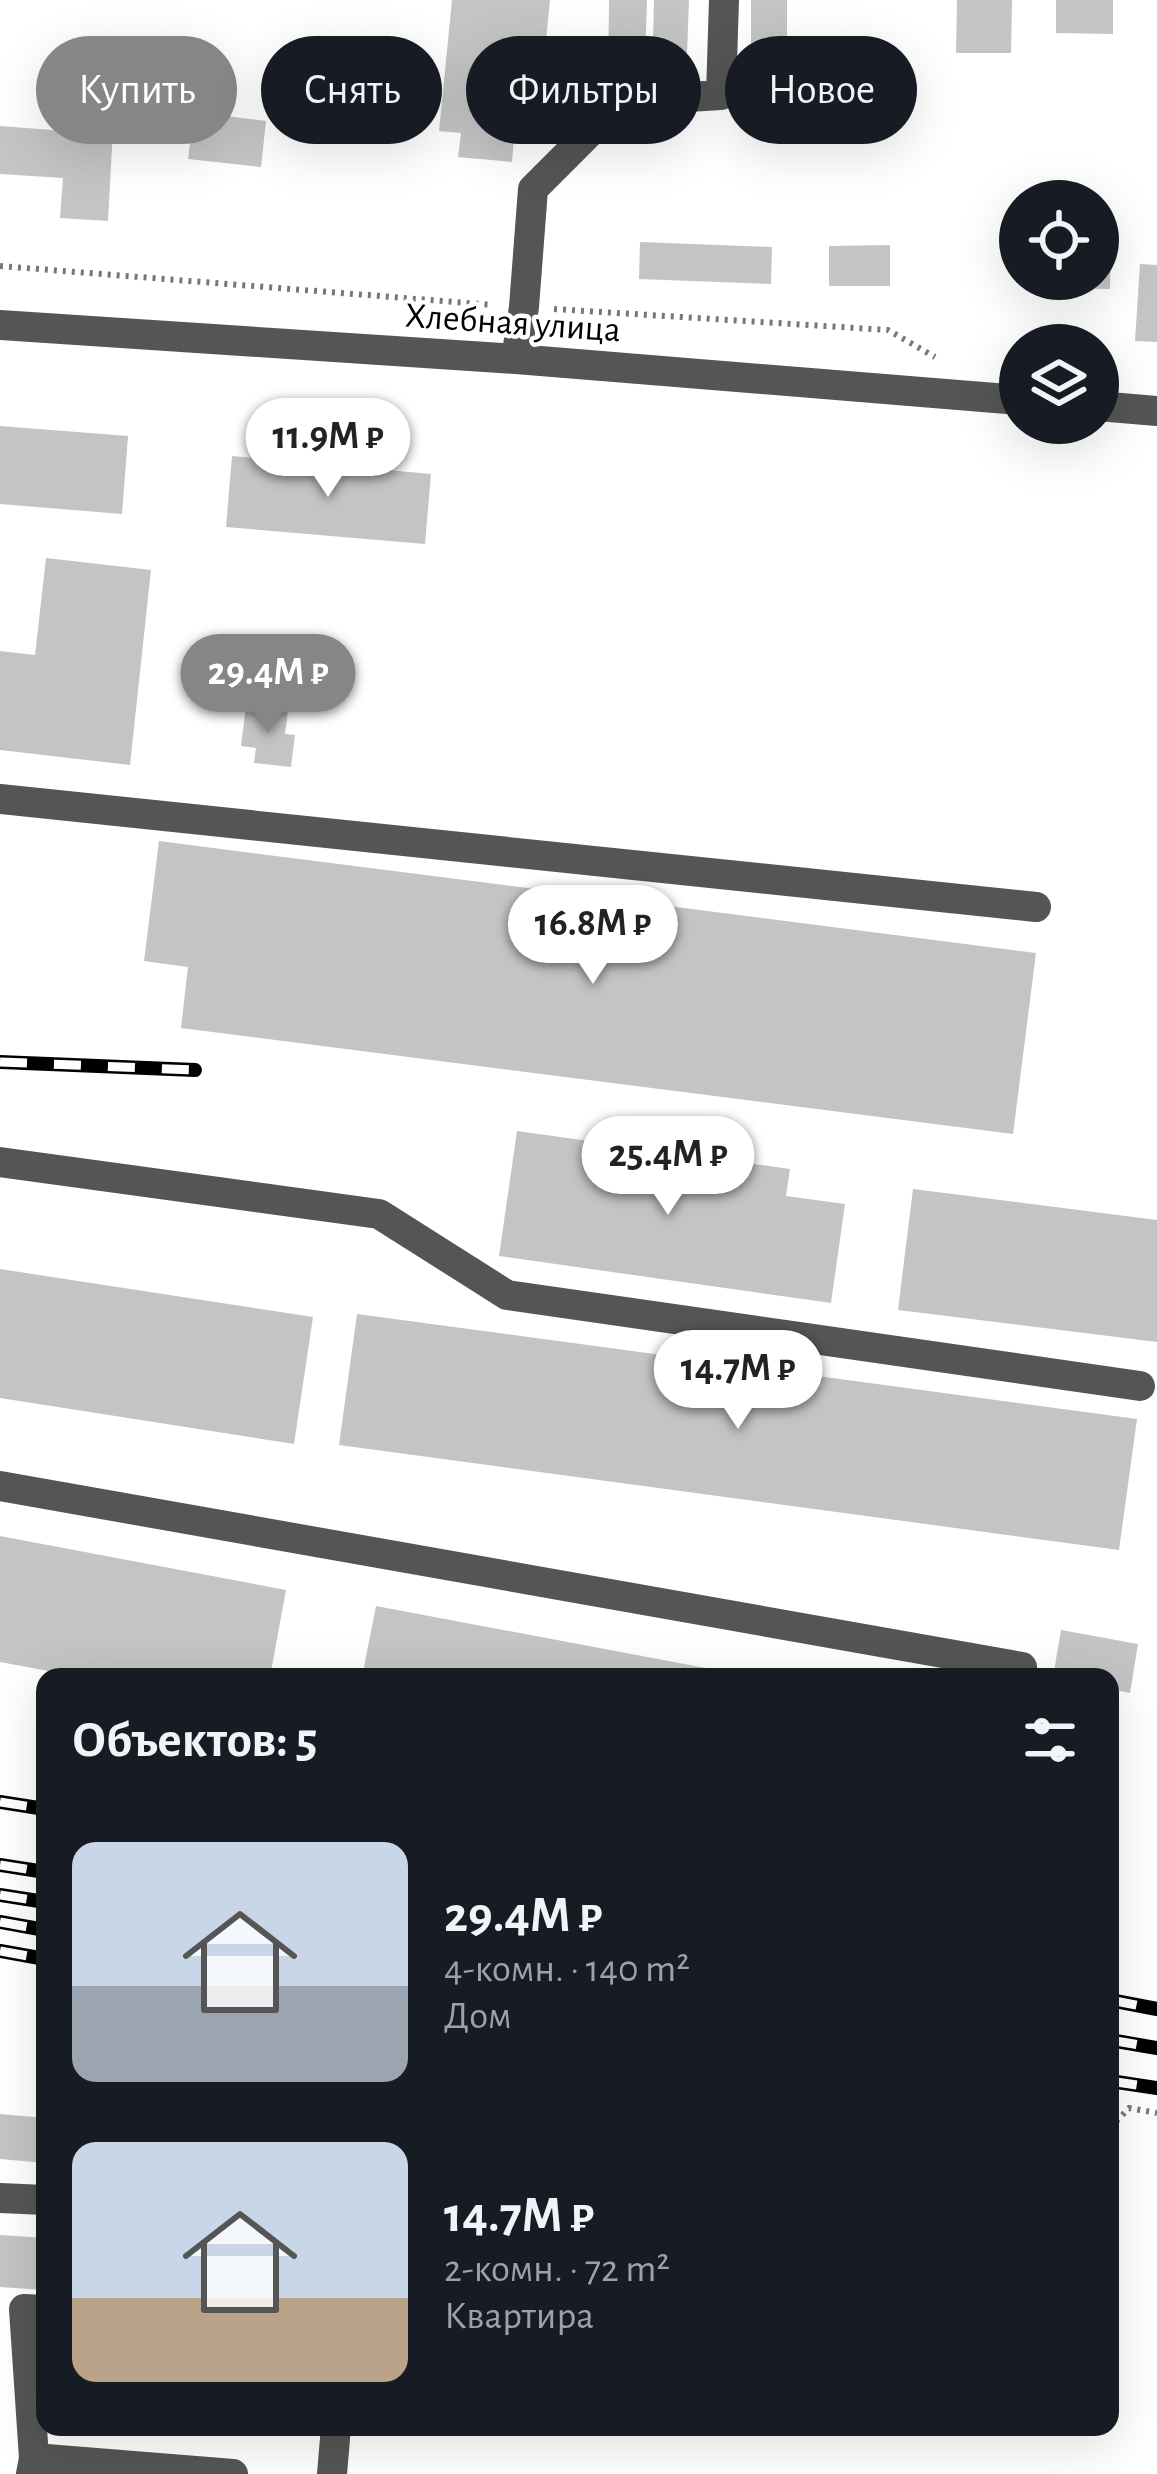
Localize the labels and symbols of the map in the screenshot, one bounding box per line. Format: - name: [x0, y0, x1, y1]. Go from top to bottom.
- street label: Хлебная улица: [404, 297, 622, 348]
- pin: 11.9M ₽: [217, 398, 439, 500]
- pin: 29.4M ₽: [157, 634, 379, 736]
- pin: 16.8M ₽: [482, 885, 704, 987]
- pin: 25.4M ₽: [557, 1116, 779, 1218]
- pin: 14.7M ₽: [627, 1330, 849, 1432]

